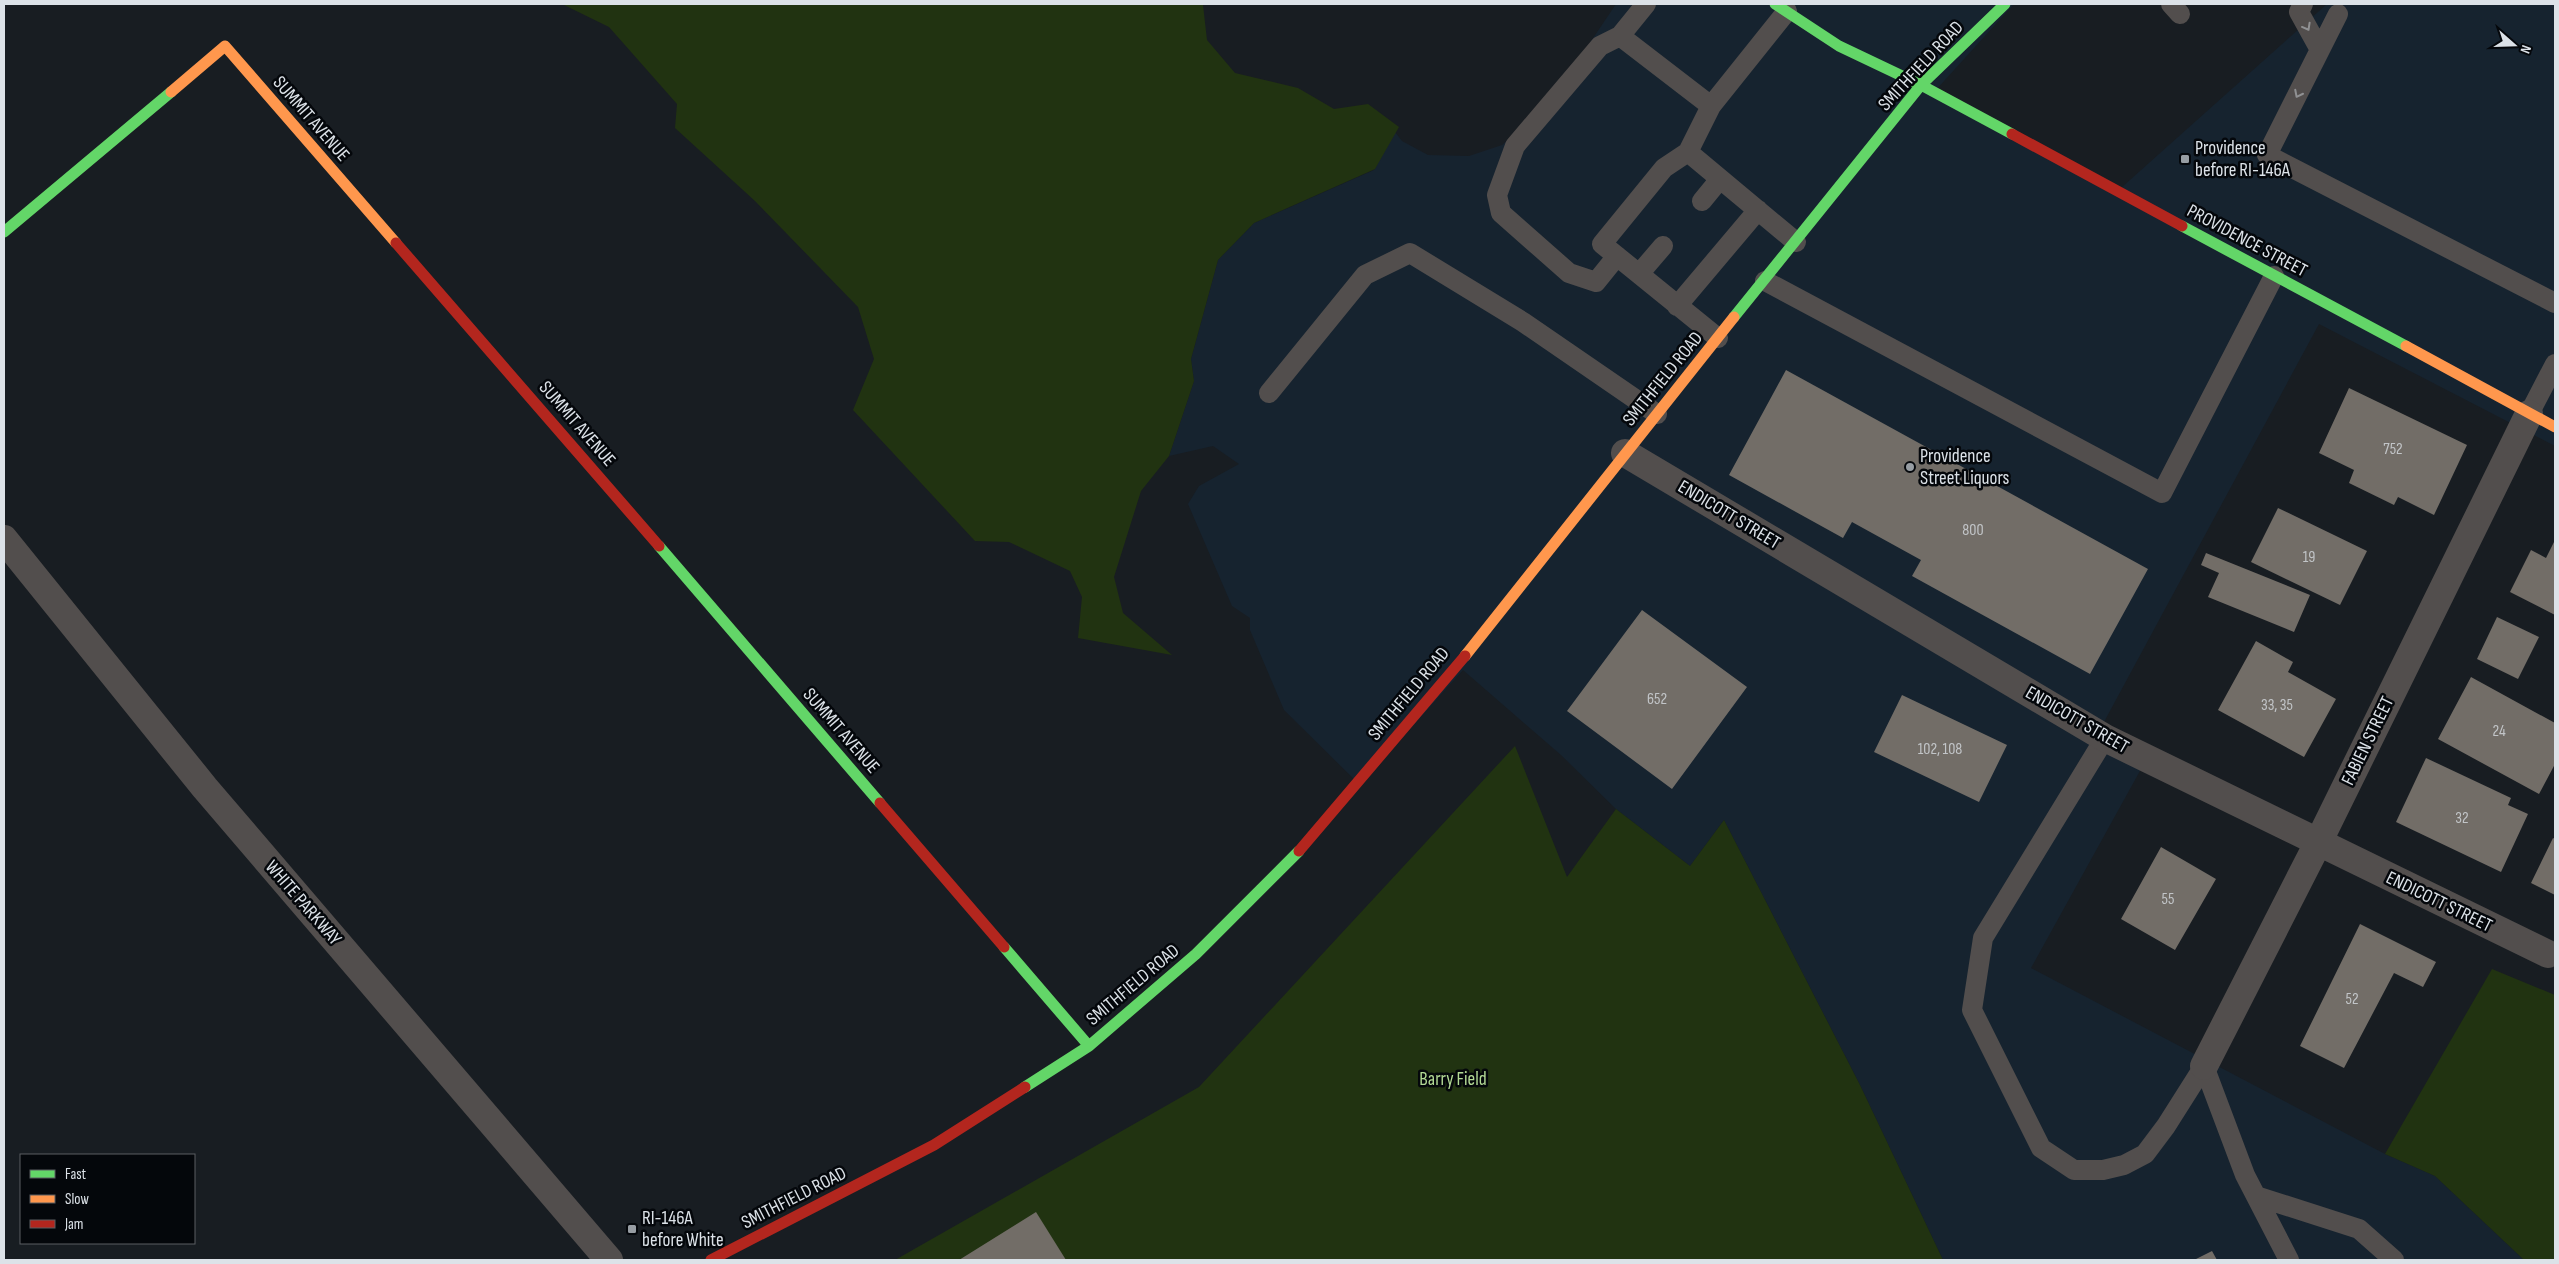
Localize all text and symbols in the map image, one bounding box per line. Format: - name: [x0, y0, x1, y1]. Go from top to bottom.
- street label: SMITHFIELD ROAD: [1874, 16, 1968, 116]
- north arrow: [2489, 20, 2539, 70]
- one-way arrow: [2301, 22, 2311, 31]
- text: N: [2516, 43, 2535, 56]
- street label: SUMMIT AVENUE: [268, 72, 354, 166]
- one-way arrow: [2294, 89, 2304, 98]
- place label: Providence before RI-146A: [2195, 137, 2291, 182]
- marker: Providence before RI-146A: [2179, 153, 2191, 165]
- street label: PROVIDENCE STREET: [2183, 200, 2311, 283]
- street label: SMITHFIELD ROAD: [1618, 327, 1708, 431]
- street label: SUMMIT AVENUE: [534, 377, 620, 471]
- house number: 752: [2383, 440, 2403, 459]
- place label: Providence Street Liquors: [1920, 445, 2010, 490]
- marker: Providence Street Liquors: [1904, 461, 1916, 473]
- street label: ENDICOTT STREET: [1674, 475, 1785, 555]
- house number: 800: [1962, 521, 1984, 540]
- house number: 19: [2303, 548, 2315, 567]
- street label: SMITHFIELD ROAD: [1363, 643, 1455, 745]
- street label: ENDICOTT STREET: [2021, 681, 2133, 759]
- street label: SUMMIT AVENUE: [798, 684, 884, 778]
- house number: 652: [1647, 690, 1667, 709]
- street label: FABIEN STREET: [2337, 693, 2399, 789]
- house number: 33, 35: [2261, 696, 2293, 715]
- house number: 24: [2492, 722, 2506, 741]
- house number: 102, 108: [1918, 740, 1962, 759]
- house number: 32: [2455, 809, 2469, 828]
- street label: WHITE PARKWAY: [260, 856, 346, 950]
- street label: ENDICOTT STREET: [2382, 866, 2496, 938]
- house number: 55: [2162, 890, 2174, 909]
- street label: SMITHFIELD ROAD: [1082, 939, 1184, 1031]
- house number: 52: [2345, 990, 2359, 1009]
- park label: Barry Field: [1419, 1068, 1487, 1091]
- legend: [20, 1154, 195, 1244]
- street label: SMITHFIELD ROAD: [738, 1162, 850, 1234]
- text: Fast: [65, 1165, 87, 1184]
- text: Slow: [65, 1190, 89, 1209]
- place label: RI-146A before White: [642, 1207, 724, 1252]
- text: Jam: [64, 1215, 83, 1234]
- marker: RI-146A before White: [626, 1223, 638, 1235]

